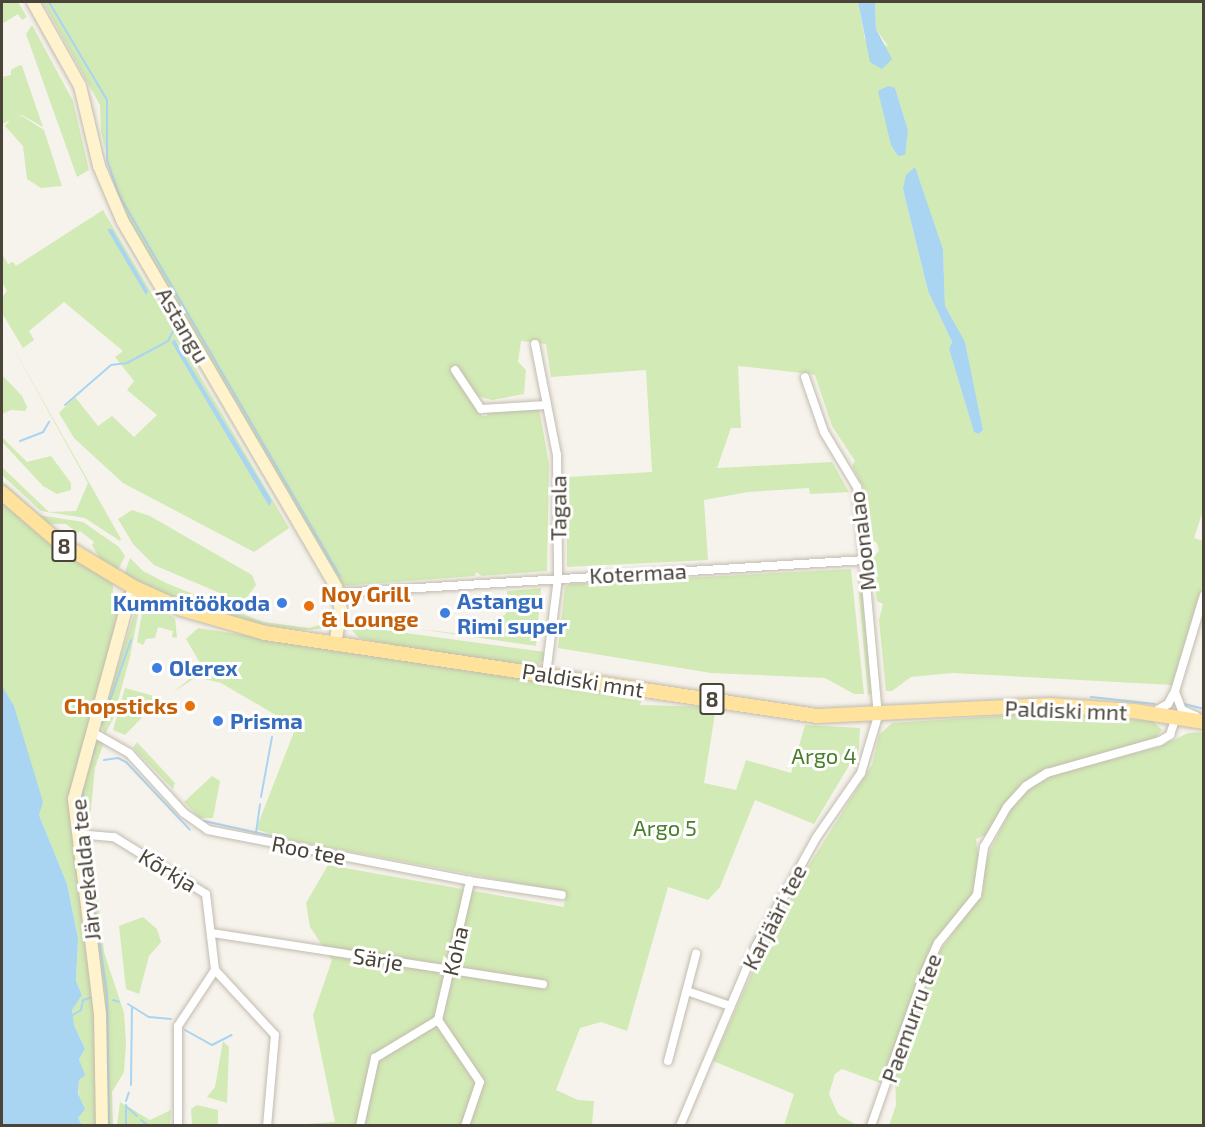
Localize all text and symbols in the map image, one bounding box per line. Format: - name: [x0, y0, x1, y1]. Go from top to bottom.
- street label: Astangu: [151, 282, 215, 368]
- street label: Tagala: [545, 475, 571, 541]
- street label: Moonalao: [843, 490, 881, 592]
- road number: 8: [50, 528, 78, 564]
- street label: Kotermaa: [589, 557, 687, 589]
- place label: Noy Grill & Lounge: [321, 580, 419, 632]
- place label: Astangu Rimi super: [457, 587, 567, 638]
- place label: Kummitöökoda: [113, 590, 270, 616]
- marker: Kummitöökoda: [275, 596, 289, 610]
- marker: Noy Grill & Lounge: [302, 599, 316, 613]
- marker: Astangu Rimi super: [438, 606, 452, 620]
- place label: Olerex: [169, 655, 238, 681]
- street label: Paldiski mnt: [520, 657, 646, 703]
- marker: Olerex: [150, 661, 164, 675]
- road number: 8: [698, 681, 726, 717]
- place label: Chopsticks: [64, 693, 178, 719]
- street label: Paldiski mnt: [1004, 695, 1128, 725]
- marker: Chopsticks: [183, 699, 197, 713]
- place label: Prisma: [230, 708, 303, 734]
- marker: Prisma: [211, 714, 225, 728]
- park label: Argo 4: [791, 743, 857, 769]
- street label: Järvekalda tee: [64, 797, 106, 943]
- park label: Argo 5: [633, 815, 697, 841]
- street label: Roo tee: [269, 830, 349, 870]
- street label: Kõrkja: [134, 843, 202, 897]
- street label: Karjääri tee: [736, 860, 812, 974]
- street label: Koha: [437, 924, 473, 978]
- street label: Särje: [351, 942, 405, 976]
- street label: Paemurru tee: [875, 950, 947, 1086]

